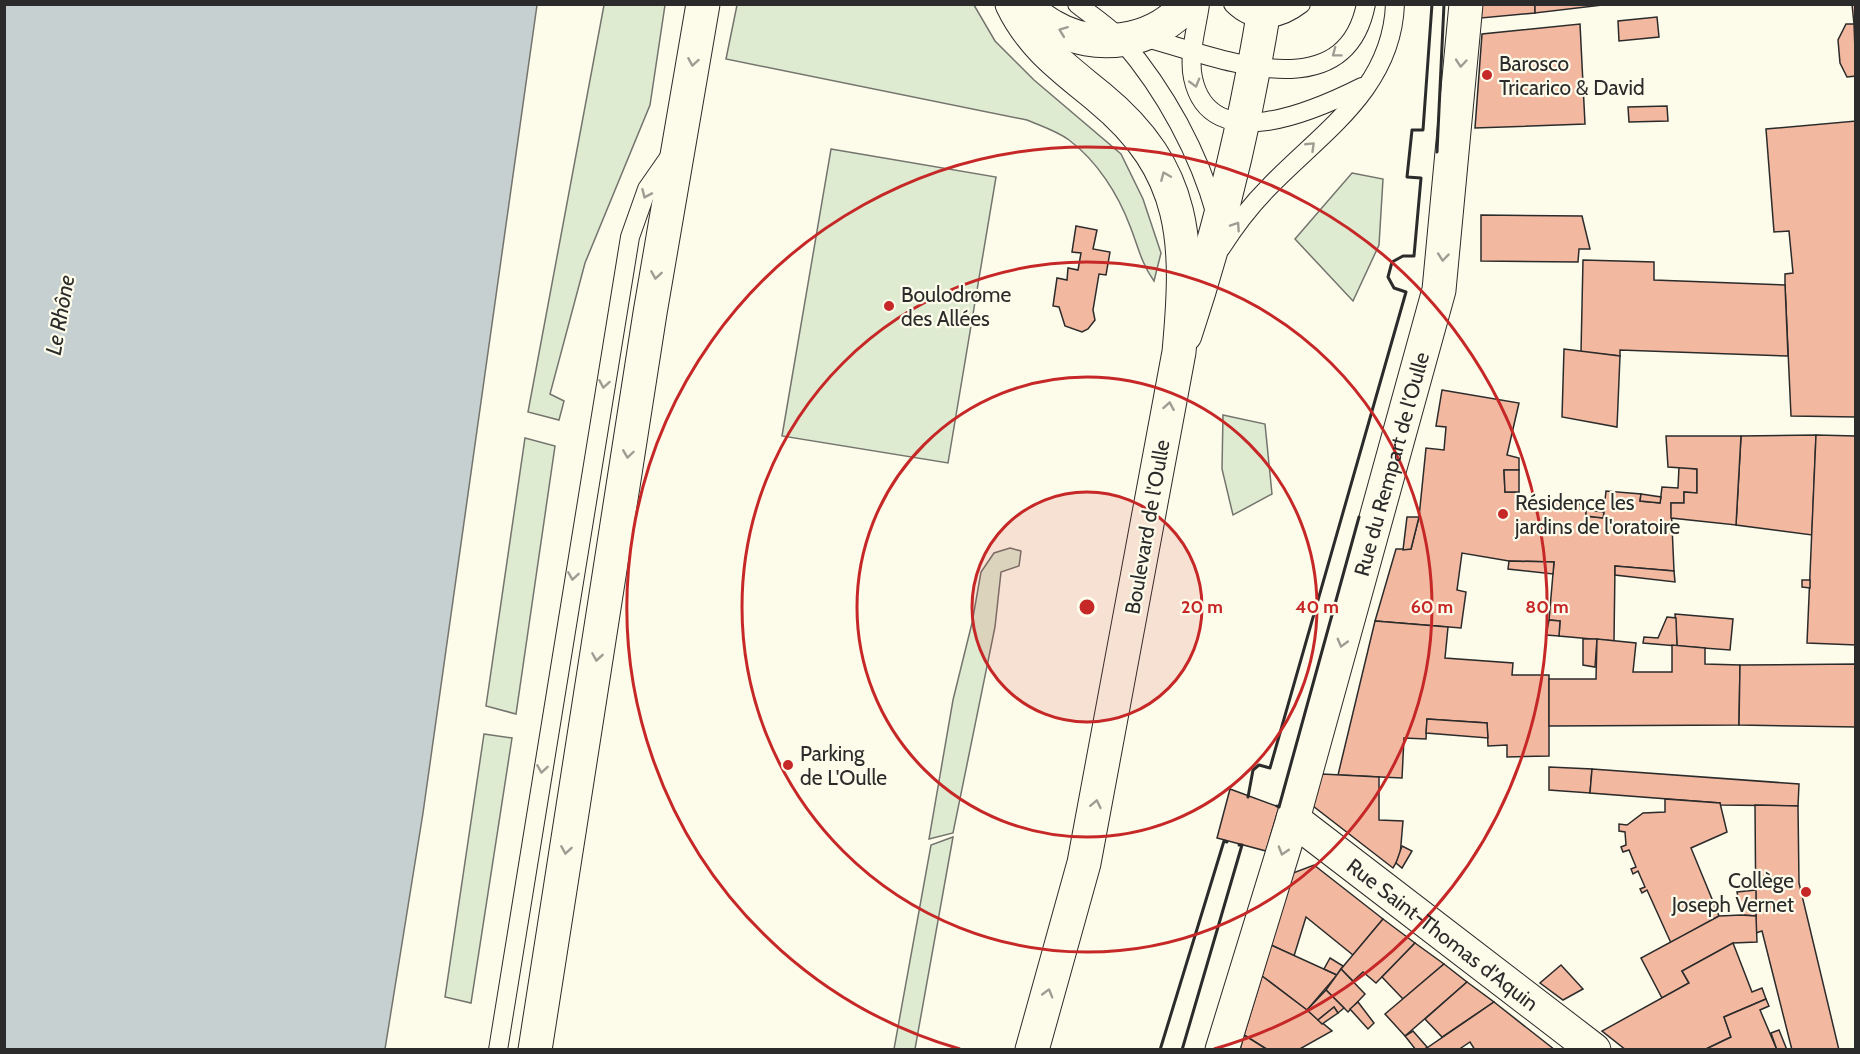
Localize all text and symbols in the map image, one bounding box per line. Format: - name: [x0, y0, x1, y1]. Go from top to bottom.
- one-way arrow: [1058, 26, 1069, 39]
- one-way arrow: [1332, 45, 1343, 56]
- place label: Barosco Tricarico & David: [1499, 51, 1645, 100]
- one-way arrow: [687, 57, 700, 67]
- one-way arrow: [1455, 58, 1468, 67]
- marker: Barosco Tricarico & David: [1480, 68, 1494, 82]
- one-way arrow: [1188, 77, 1200, 88]
- one-way arrow: [1304, 142, 1315, 153]
- one-way arrow: [1160, 172, 1172, 183]
- one-way arrow: [641, 188, 653, 199]
- one-way arrow: [1229, 221, 1240, 232]
- one-way arrow: [1437, 252, 1450, 261]
- one-way arrow: [650, 270, 663, 280]
- water label: Le Rhône: [40, 273, 80, 357]
- place label: Boulodrome des Allées: [901, 282, 1011, 331]
- marker: Boulodrome des Allées: [882, 299, 896, 313]
- street label: Rue du Rempart de l'Oulle: [1348, 349, 1434, 579]
- one-way arrow: [599, 379, 611, 388]
- one-way arrow: [1163, 401, 1175, 411]
- street label: Boulevard de l'Oulle: [1119, 438, 1175, 616]
- one-way arrow: [623, 450, 635, 459]
- place label: Résidence les jardins de l'oratoire: [1514, 490, 1681, 540]
- marker: Résidence les jardins de l'oratoire: [1496, 507, 1510, 521]
- one-way arrow: [567, 571, 580, 581]
- text: 20 m: [1181, 596, 1223, 618]
- text: 40 m: [1295, 596, 1339, 618]
- text: 60 m: [1411, 596, 1453, 618]
- text: 80 m: [1525, 596, 1569, 618]
- centre of rings: [1077, 597, 1097, 617]
- one-way arrow: [1336, 638, 1349, 648]
- one-way arrow: [591, 653, 603, 662]
- place label: Parking de L'Oulle: [800, 741, 887, 790]
- marker: Parking de L'Oulle: [781, 758, 795, 772]
- one-way arrow: [537, 764, 549, 773]
- one-way arrow: [1089, 800, 1102, 810]
- one-way arrow: [561, 845, 573, 854]
- one-way arrow: [1278, 845, 1290, 856]
- street label: Rue Saint-Thomas d'Aquin: [1342, 853, 1544, 1015]
- place label: Collège Joseph Vernet: [1671, 868, 1794, 917]
- marker: Collège Joseph Vernet: [1799, 885, 1813, 899]
- one-way arrow: [1041, 988, 1053, 999]

